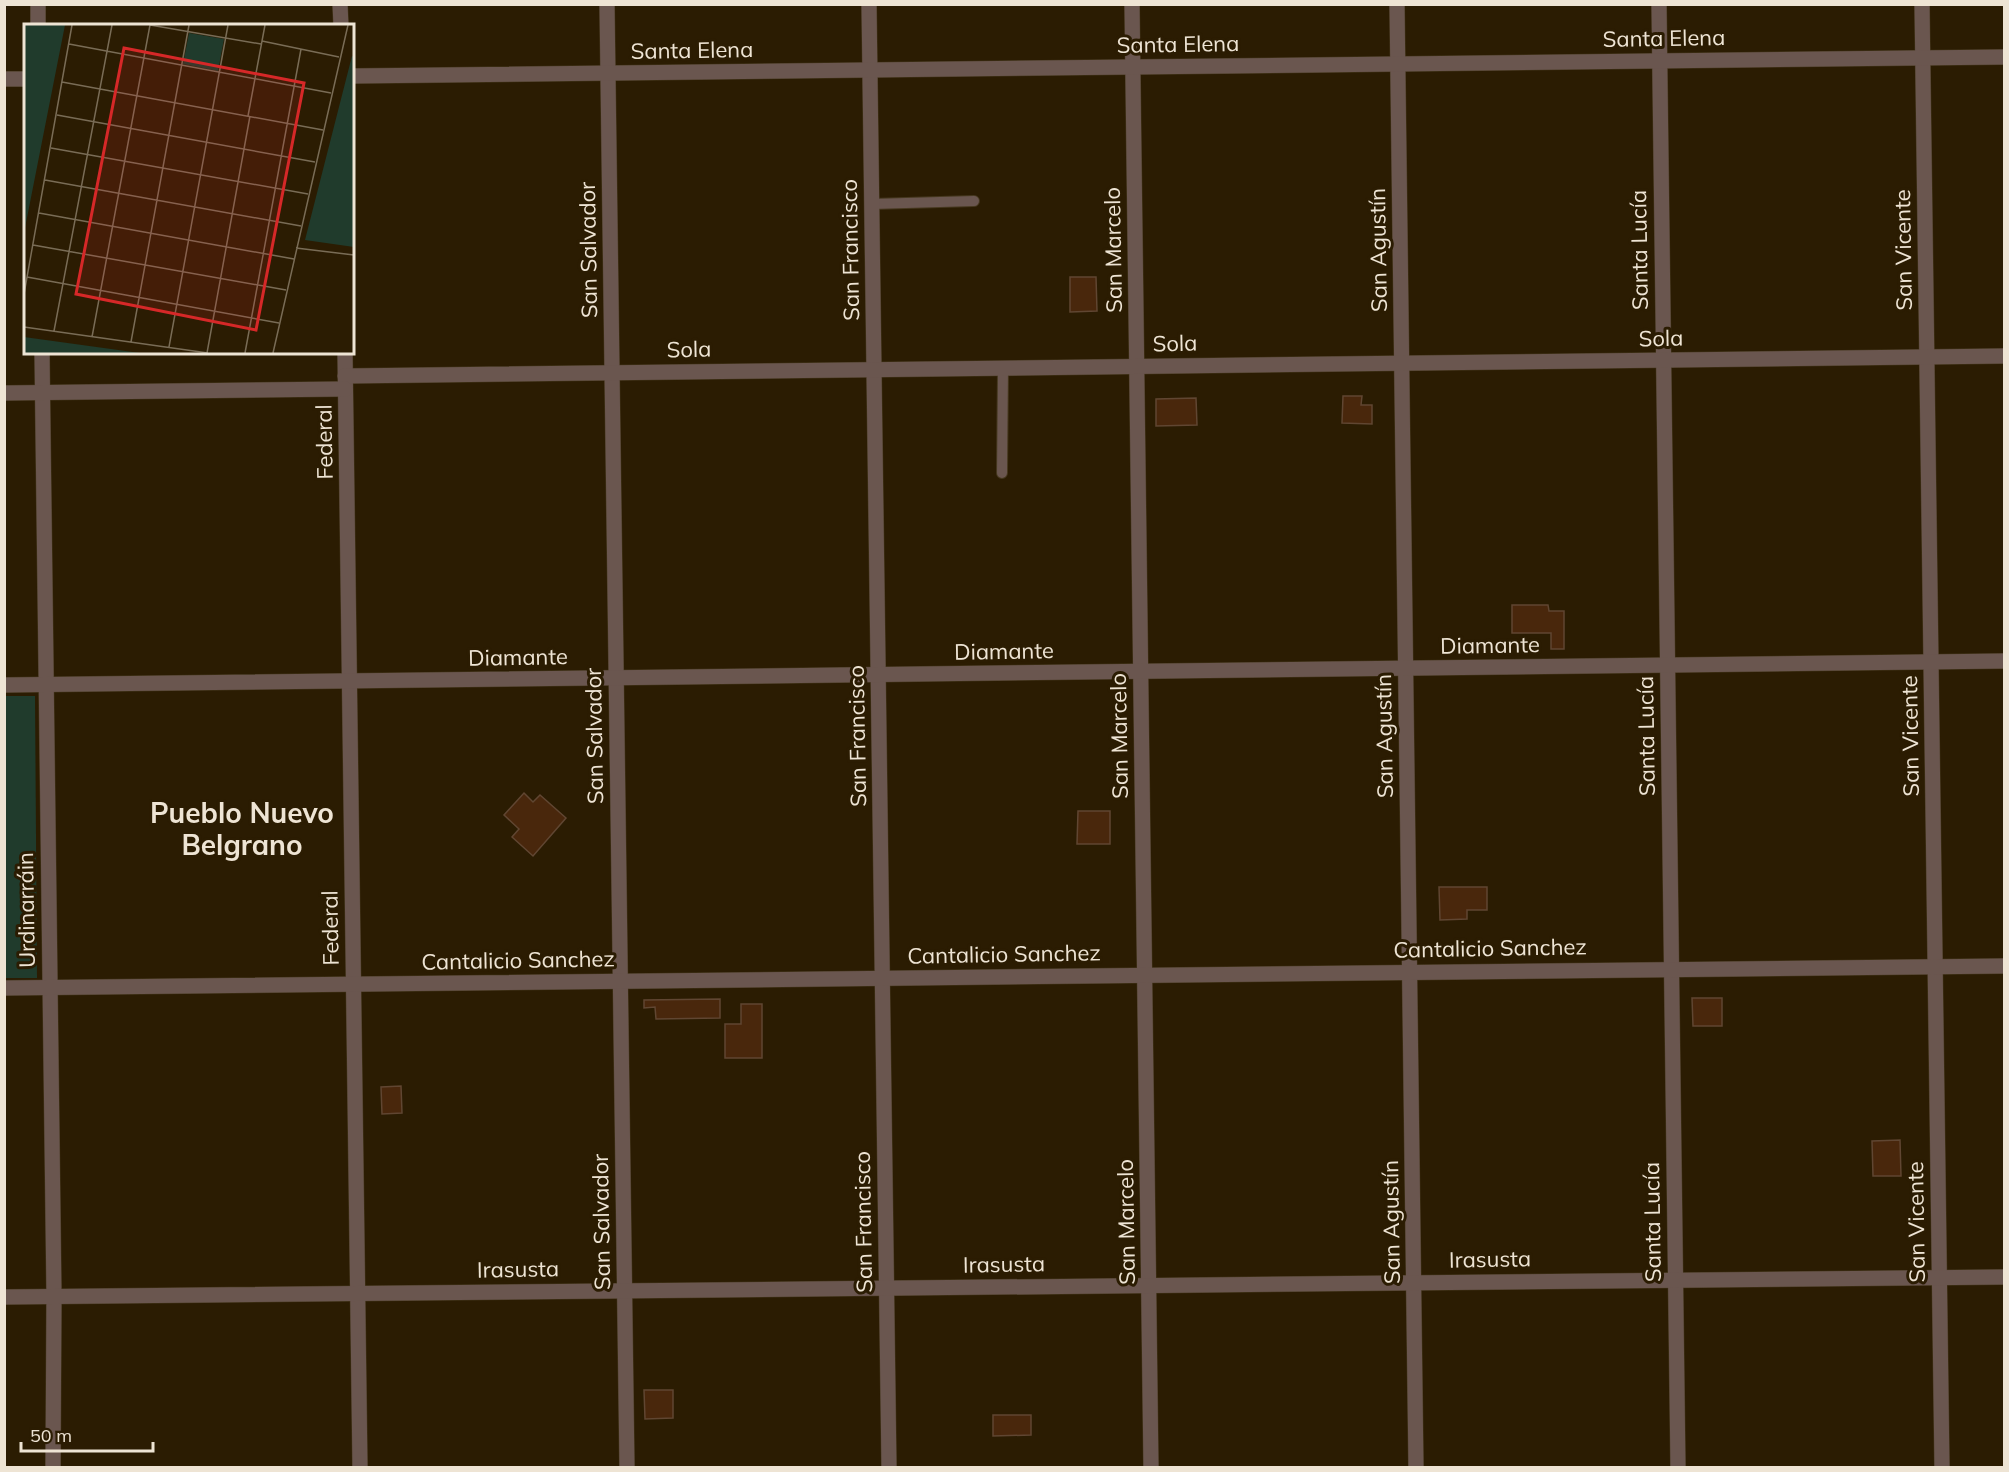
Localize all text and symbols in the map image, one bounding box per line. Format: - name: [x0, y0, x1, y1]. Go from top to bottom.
- street label: Santa Elena: [1602, 23, 1726, 53]
- inset map: [24, 24, 354, 354]
- street label: Santa Elena: [1116, 29, 1240, 59]
- street label: Santa Elena: [630, 35, 754, 65]
- street label: San Francisco: [835, 179, 865, 321]
- street label: San Salvador: [573, 182, 603, 318]
- street label: San Marcelo: [1098, 187, 1128, 313]
- street label: San Agustín: [1363, 188, 1393, 312]
- street label: San Vicente: [1888, 189, 1918, 311]
- street label: Santa Lucía: [1624, 190, 1654, 310]
- street label: Sola: [1638, 324, 1684, 352]
- street label: Sola: [1152, 329, 1198, 357]
- street label: Sola: [666, 335, 712, 363]
- street label: Federal: [309, 404, 339, 480]
- street label: Diamante: [1440, 630, 1540, 660]
- street label: Diamante: [954, 636, 1054, 666]
- street label: Diamante: [468, 642, 568, 672]
- street label: San Francisco: [842, 665, 872, 807]
- street label: San Salvador: [579, 668, 609, 804]
- street label: San Marcelo: [1104, 673, 1134, 799]
- street label: San Agustín: [1369, 674, 1399, 798]
- street label: San Vicente: [1895, 675, 1925, 797]
- street label: Santa Lucía: [1631, 676, 1661, 796]
- district label: Pueblo Nuevo Belgrano: [150, 795, 334, 862]
- street label: Urdinarráin: [11, 852, 41, 968]
- street label: Federal: [315, 890, 345, 966]
- street label: Cantalicio Sanchez: [1393, 932, 1587, 964]
- street label: Cantalicio Sanchez: [907, 938, 1101, 970]
- street label: Cantalicio Sanchez: [421, 944, 615, 976]
- street label: San Francisco: [848, 1151, 878, 1293]
- street label: San Salvador: [586, 1154, 616, 1290]
- street label: San Marcelo: [1111, 1159, 1141, 1285]
- street label: San Agustín: [1376, 1160, 1406, 1284]
- street label: San Vicente: [1901, 1161, 1931, 1283]
- street label: Santa Lucía: [1637, 1162, 1667, 1282]
- street label: Irasusta: [1449, 1244, 1531, 1274]
- street label: Irasusta: [963, 1249, 1045, 1279]
- street label: Irasusta: [477, 1254, 559, 1284]
- scale bar: [21, 1415, 153, 1453]
- text: 50 m: [30, 1424, 72, 1447]

